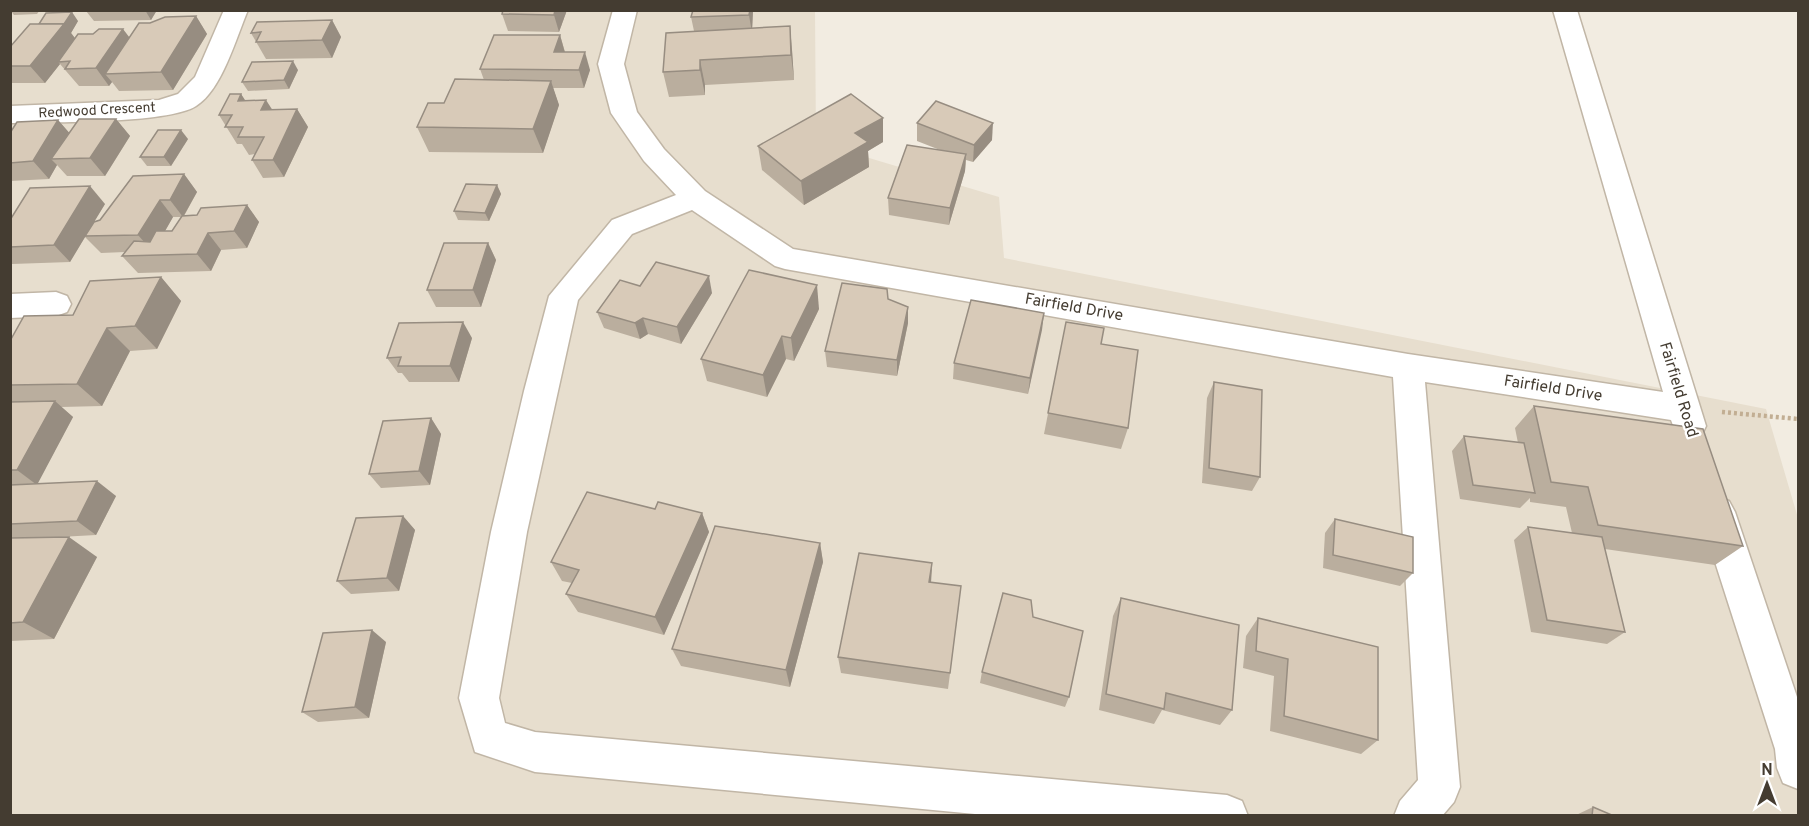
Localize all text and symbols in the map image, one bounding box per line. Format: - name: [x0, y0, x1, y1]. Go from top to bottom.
- street label: Redwood Crescent: [38, 99, 156, 123]
- street label: Fairfield Drive: [1023, 290, 1125, 326]
- street label: Fairfield Road: [1654, 340, 1702, 440]
- street label: Fairfield Drive: [1502, 371, 1604, 407]
- north arrow: [1737, 754, 1797, 814]
- text: N: [1761, 761, 1773, 781]

